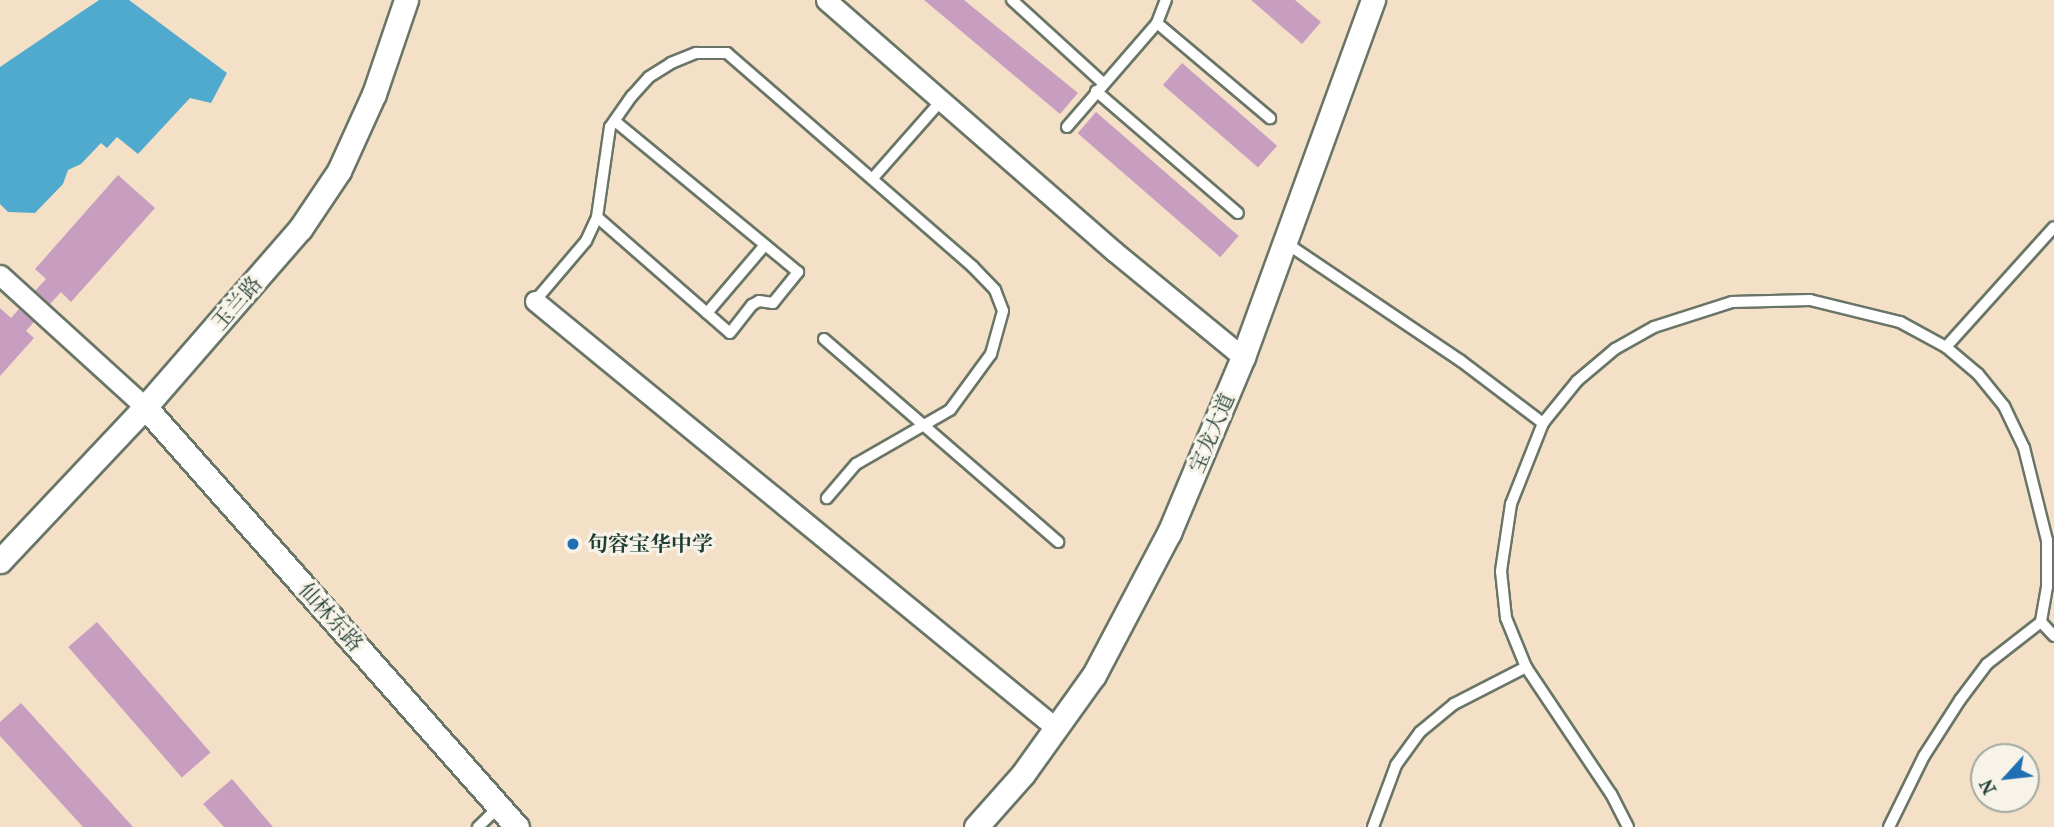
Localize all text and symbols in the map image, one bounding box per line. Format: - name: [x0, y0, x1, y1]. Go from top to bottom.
- street label: 玉兰路: [207, 271, 267, 335]
- street label: 宝龙大道: [1184, 389, 1240, 477]
- place label: 句容宝华中学: [587, 531, 713, 557]
- marker: 句容宝华中学: [565, 536, 581, 552]
- street label: 仙林东路: [294, 577, 368, 657]
- north arrow: [1970, 743, 2040, 813]
- text: N: [1975, 775, 2001, 798]

